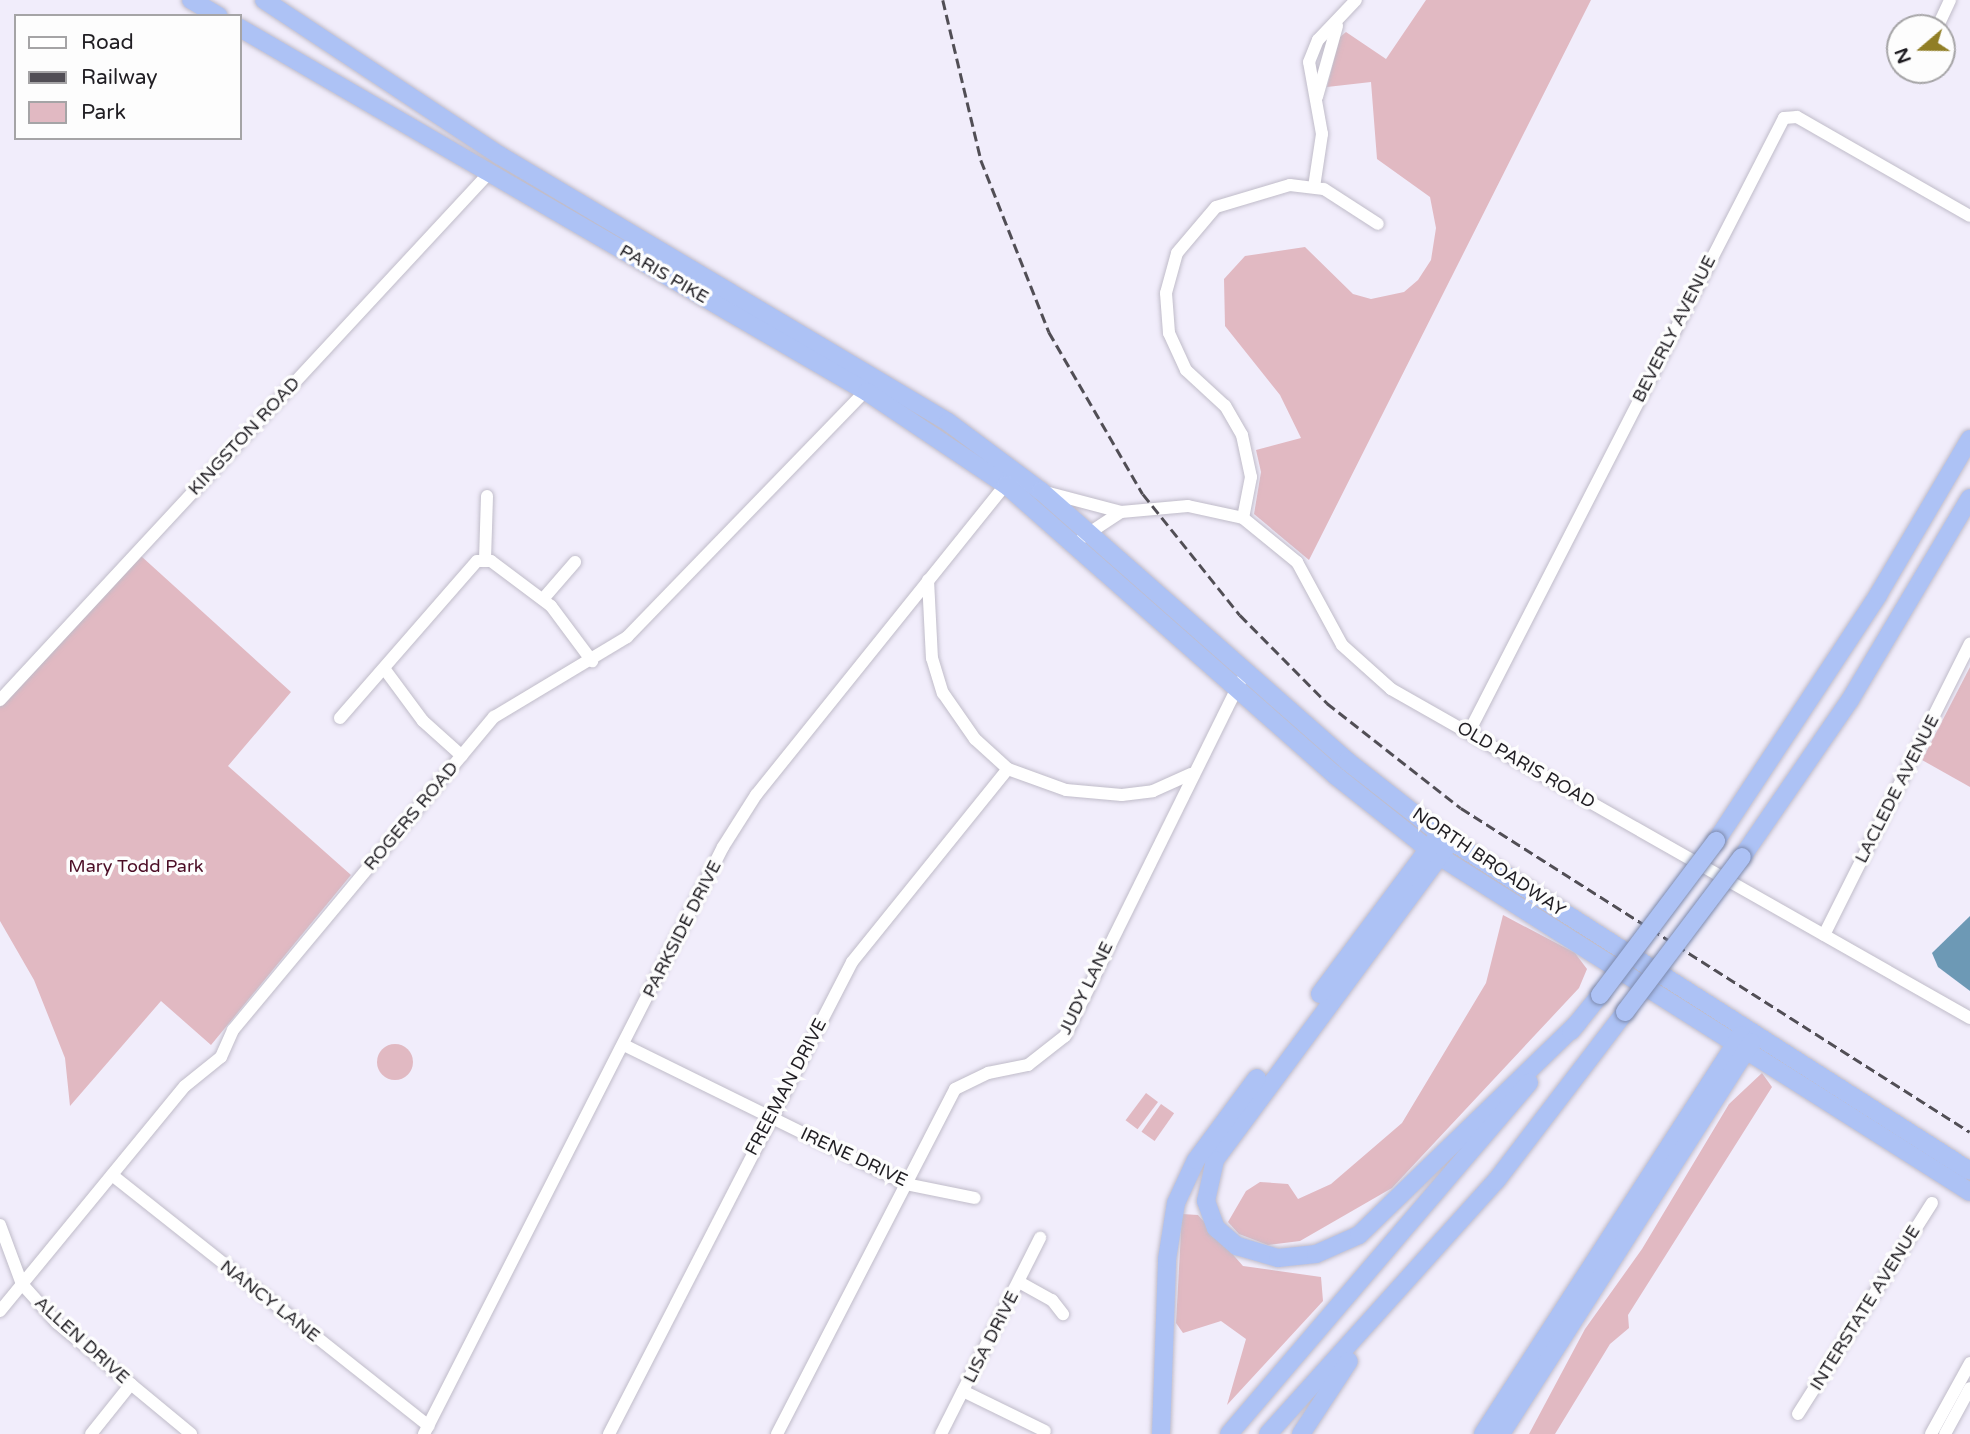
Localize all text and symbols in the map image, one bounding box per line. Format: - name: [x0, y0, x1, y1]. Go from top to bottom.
- legend: [14, 14, 242, 140]
- north arrow: [1886, 14, 1956, 84]
- text: Road: [81, 30, 134, 55]
- text: N: [1890, 45, 1916, 66]
- text: Railway: [81, 65, 158, 90]
- text: Park: [81, 100, 126, 125]
- street label: PARIS PIKE: [616, 240, 712, 308]
- street label: BEVERLY AVENUE: [1628, 252, 1720, 406]
- street label: KINGSTON ROAD: [184, 372, 304, 500]
- street label: LACLEDE AVENUE: [1850, 711, 1944, 867]
- street label: OLD PARIS ROAD: [1453, 717, 1599, 813]
- street label: ROGERS ROAD: [359, 757, 463, 875]
- street label: NORTH BROADWAY: [1408, 803, 1570, 921]
- park label: Mary Todd Park: [68, 855, 204, 877]
- street label: PARKSIDE DRIVE: [638, 857, 726, 1001]
- street label: JUDY LANE: [1054, 938, 1118, 1038]
- street label: FREEMAN DRIVE: [741, 1015, 831, 1159]
- street label: IRENE DRIVE: [797, 1123, 911, 1191]
- street label: INTERSTATE AVENUE: [1805, 1221, 1925, 1395]
- street label: NANCY LANE: [216, 1255, 324, 1347]
- street label: LISA DRIVE: [959, 1287, 1023, 1387]
- street label: ALLEN DRIVE: [30, 1292, 134, 1388]

